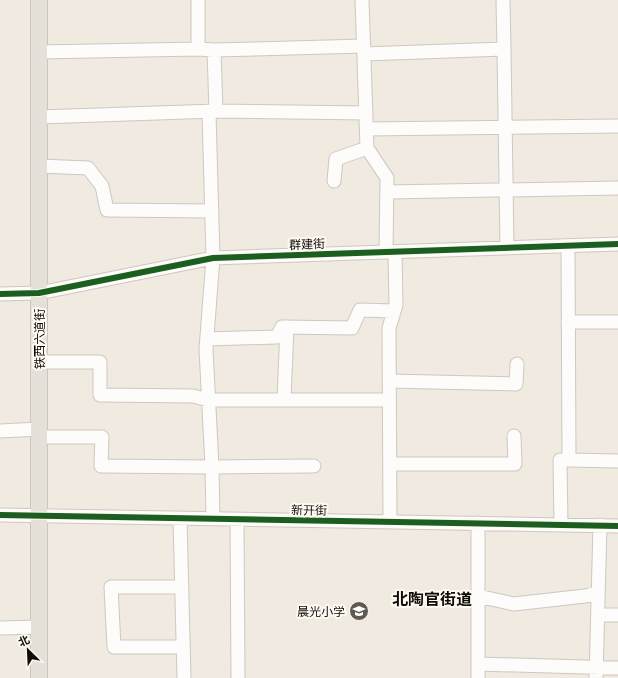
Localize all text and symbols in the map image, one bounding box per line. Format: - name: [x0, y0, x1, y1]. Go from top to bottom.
- street label: 群建街: [289, 236, 325, 252]
- street label: 铁西六道街: [32, 309, 47, 369]
- street label: 新开街: [291, 502, 327, 518]
- district label: 北陶官街道: [392, 589, 472, 609]
- school or university icon: 晨光小学: [348, 600, 370, 622]
- place label: 晨光小学: [297, 604, 345, 619]
- north arrow: [8, 630, 48, 670]
- text: 北: [16, 632, 31, 649]

